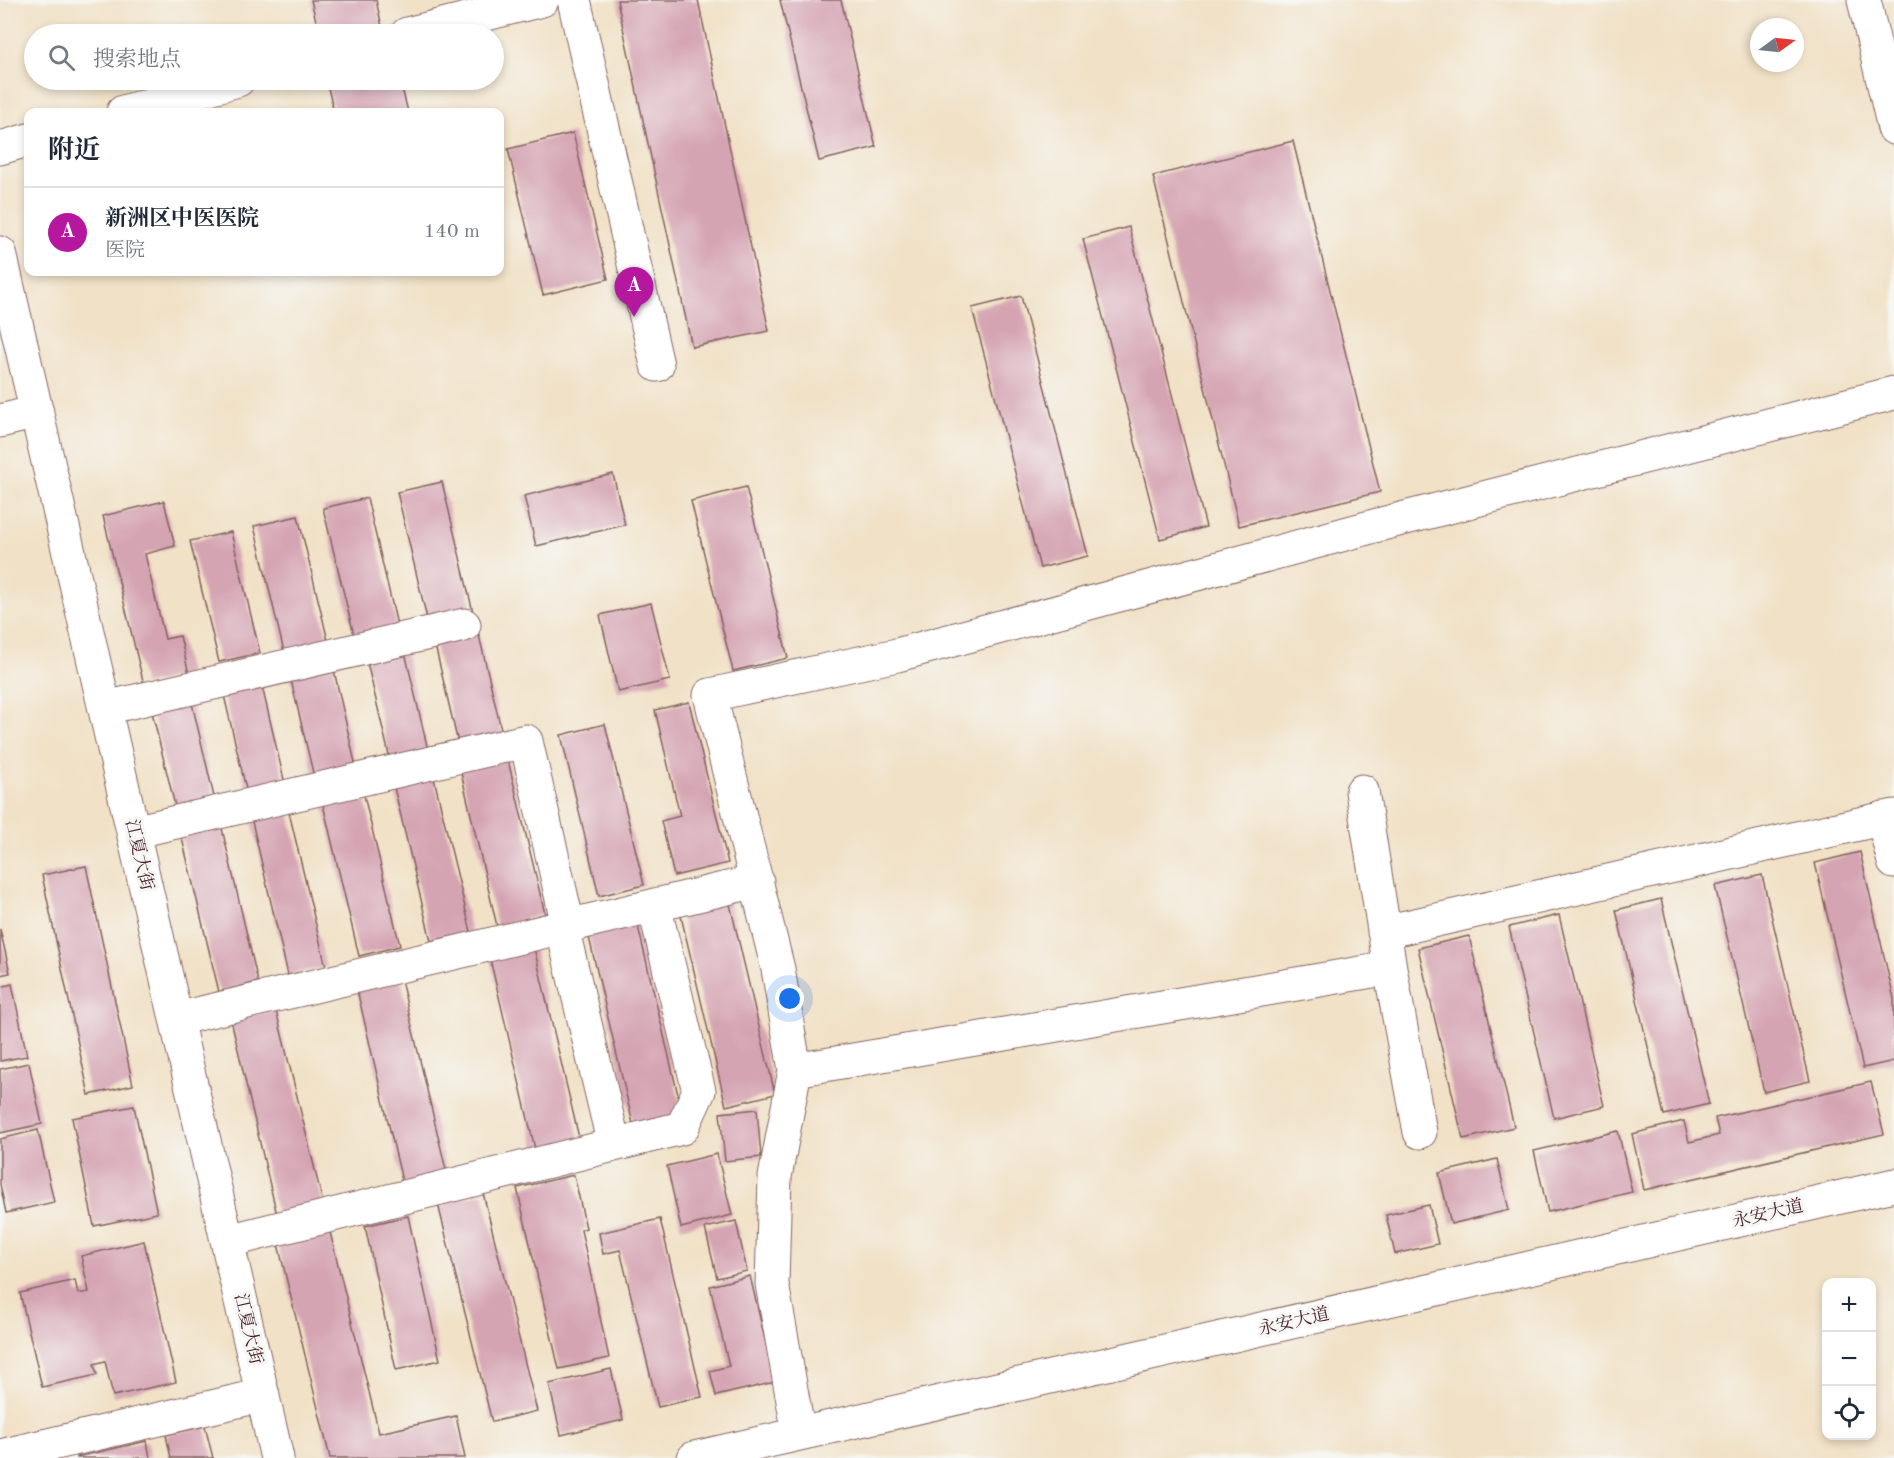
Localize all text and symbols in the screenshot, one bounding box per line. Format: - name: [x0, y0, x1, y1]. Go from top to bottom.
- north arrow: [1750, 18, 1804, 72]
- search box: [24, 24, 504, 90]
- icon: search: [45, 41, 78, 74]
- text: 搜索地点: [93, 49, 181, 71]
- text: 附近: [48, 138, 100, 164]
- text: 新洲区中医医院: [105, 208, 259, 230]
- text: A: [60, 222, 75, 242]
- text: 140 m: [424, 222, 480, 242]
- text: 医院: [105, 241, 145, 261]
- pin: A: [614, 268, 654, 317]
- street label: 江夏大街: [122, 817, 158, 892]
- your location: [775, 984, 804, 1013]
- street label: 永安大道: [1730, 1195, 1805, 1231]
- map controls: [1822, 1278, 1876, 1440]
- button: +: [1822, 1278, 1876, 1332]
- street label: 江夏大街: [231, 1291, 267, 1366]
- street label: 永安大道: [1256, 1303, 1331, 1339]
- button: −: [1822, 1332, 1876, 1386]
- button: locate: [1822, 1386, 1876, 1440]

